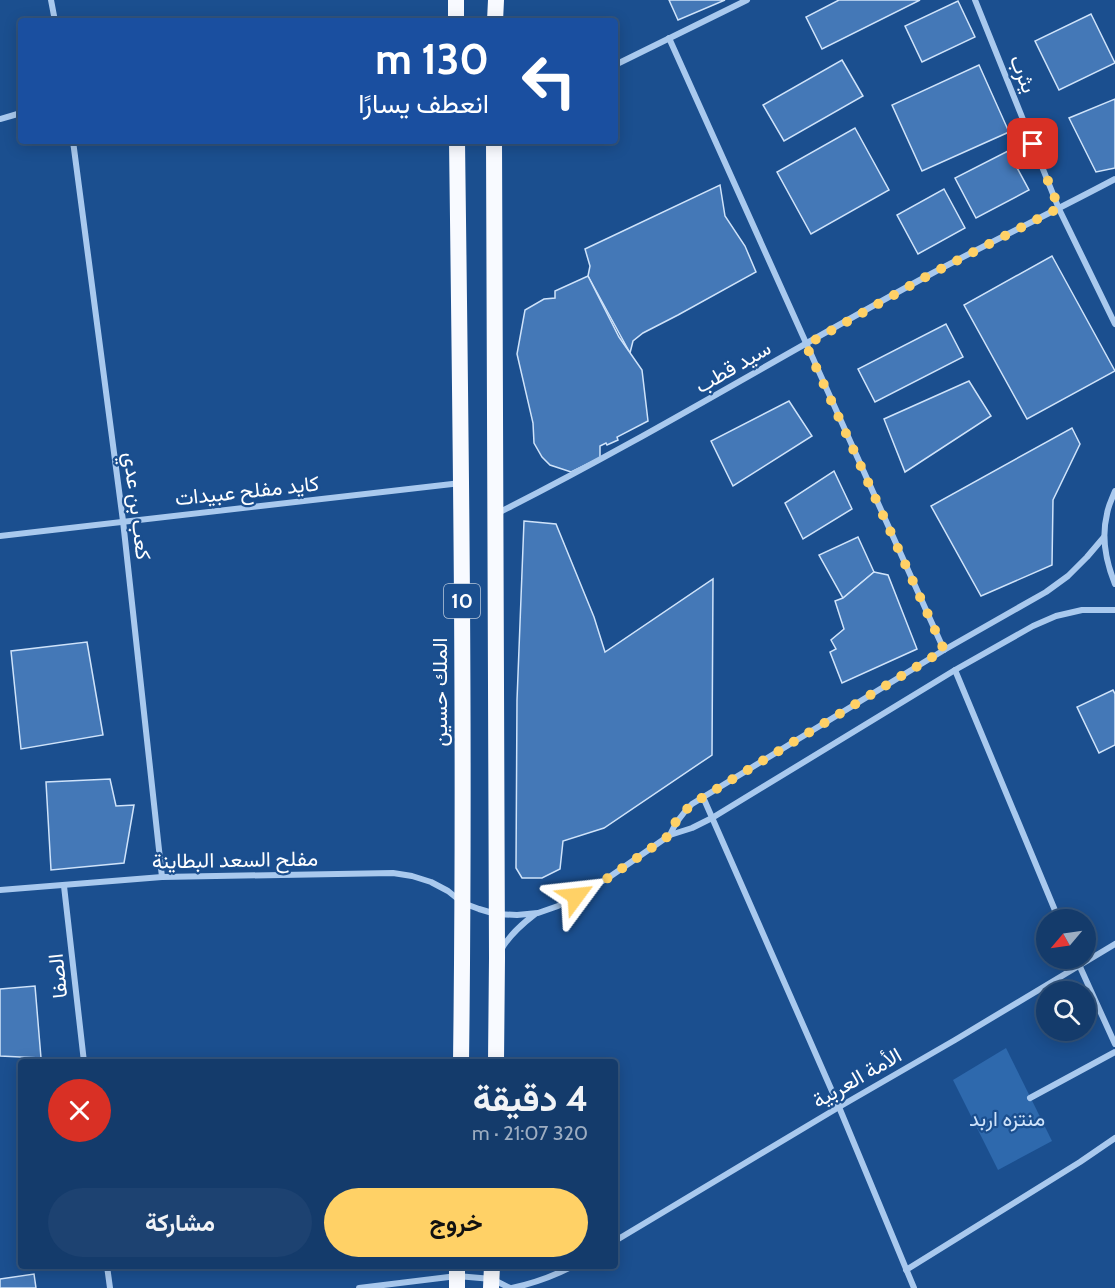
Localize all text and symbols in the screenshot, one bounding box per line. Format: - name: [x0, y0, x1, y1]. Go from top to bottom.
- text: 130 m: [375, 33, 489, 85]
- icon: left: [510, 42, 588, 120]
- street label: يثرب: [1004, 51, 1042, 97]
- text: انعطف يسارًا: [358, 87, 489, 120]
- pin: [1007, 118, 1058, 169]
- icon: arrive: [1016, 127, 1049, 160]
- street label: سيد قطب: [690, 335, 775, 398]
- street label: كعب بن عدي: [114, 451, 157, 562]
- street label: كايد مفلح عبيدات: [174, 470, 321, 513]
- road number: 10: [444, 584, 480, 618]
- street label: الملك حسين: [427, 638, 452, 746]
- street label: مفلح السعد البطاينة: [152, 846, 318, 875]
- position arrow: [544, 864, 608, 928]
- north arrow: [1036, 909, 1096, 969]
- map controls: [1036, 909, 1096, 1041]
- street label: الصفا: [43, 952, 72, 1000]
- button: search: [1036, 981, 1096, 1041]
- street label: الأمة العربية: [808, 1042, 906, 1114]
- text: 4 دقيقة: [473, 1076, 588, 1120]
- button: close: [48, 1079, 111, 1142]
- park label: منتزه اربد: [969, 1106, 1045, 1132]
- text: 320 m · 21:07: [472, 1121, 588, 1145]
- button: مشاركة: [48, 1188, 312, 1257]
- button: خروج: [324, 1188, 588, 1257]

